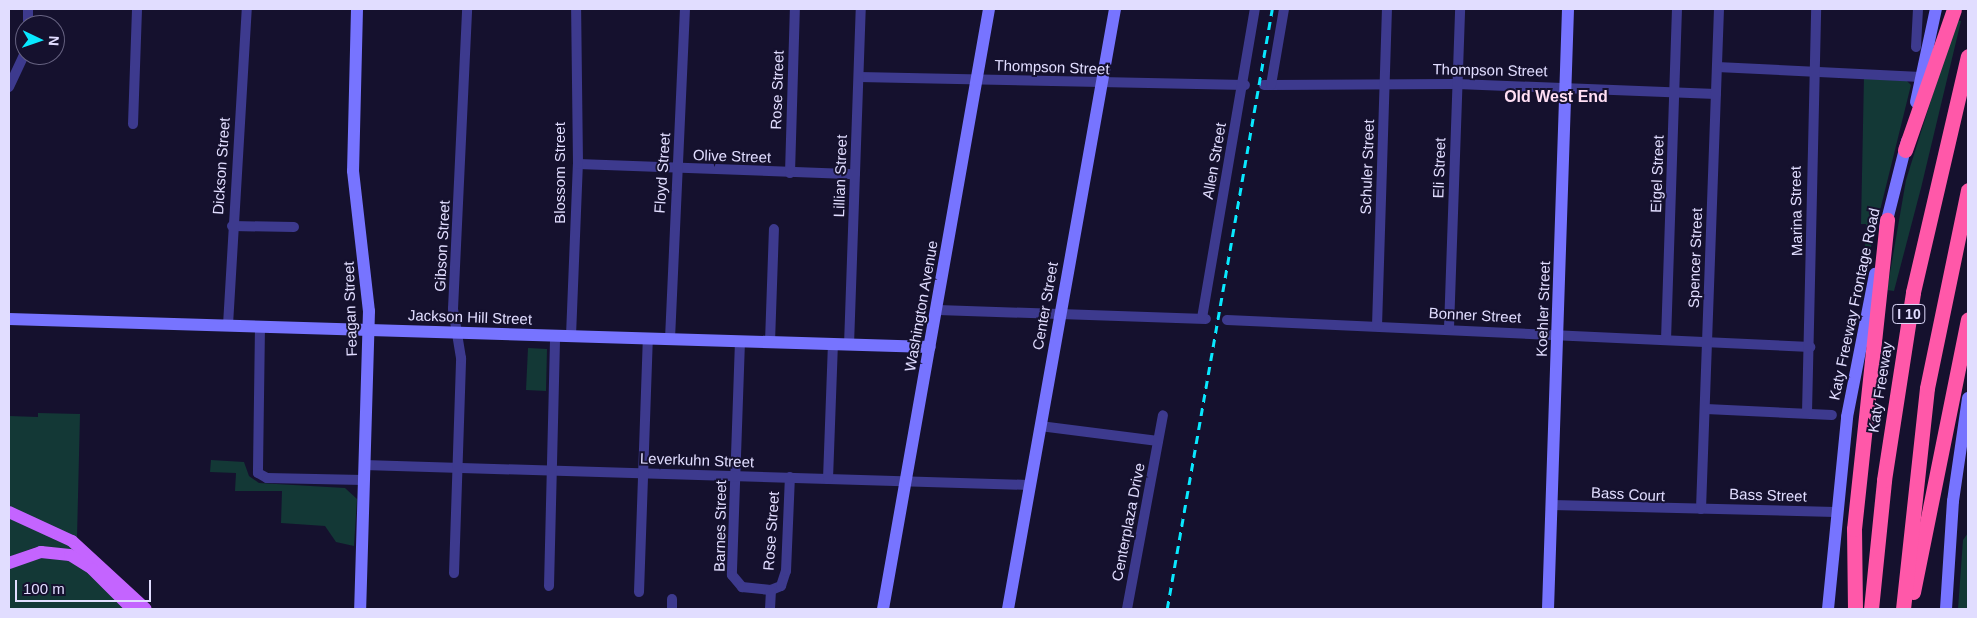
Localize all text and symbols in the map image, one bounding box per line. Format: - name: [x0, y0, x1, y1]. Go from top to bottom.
- north arrow: [15, 15, 65, 65]
- text: N: [46, 35, 62, 46]
- street label: Rose Street: [767, 50, 787, 130]
- street label: Thompson Street: [994, 56, 1110, 78]
- street label: Thompson Street: [1432, 60, 1548, 80]
- district label: Old West End: [1504, 87, 1608, 107]
- street label: Dickson Street: [209, 117, 233, 215]
- street label: Schuler Street: [1356, 119, 1378, 215]
- street label: Allen Street: [1198, 121, 1230, 201]
- street label: Blossom Street: [551, 122, 569, 224]
- street label: Floyd Street: [650, 132, 674, 214]
- street label: Lillian Street: [830, 134, 850, 218]
- street label: Eigel Street: [1647, 135, 1667, 213]
- street label: Eli Street: [1429, 137, 1449, 199]
- street label: Olive Street: [693, 146, 771, 166]
- street label: Marina Street: [1786, 166, 1806, 256]
- street label: Gibson Street: [431, 200, 453, 292]
- street label: Katy Freeway Frontage Road: [1825, 206, 1883, 402]
- street label: Spencer Street: [1684, 208, 1706, 308]
- street label: Washington Avenue: [901, 239, 941, 373]
- street label: Feagan Street: [339, 261, 361, 357]
- street label: Center Street: [1028, 261, 1062, 351]
- street label: Koehler Street: [1532, 261, 1554, 357]
- road number: I 10: [1892, 302, 1926, 326]
- street label: Bonner Street: [1428, 304, 1522, 326]
- street label: Jackson Hill Street: [408, 306, 532, 328]
- street label: Katy Freeway: [1864, 340, 1896, 434]
- street label: Leverkuhn Street: [640, 449, 754, 471]
- street label: Centerplaza Drive: [1108, 461, 1148, 583]
- street label: Barnes Street: [710, 480, 730, 572]
- street label: Bass Court: [1590, 483, 1666, 505]
- street label: Bass Street: [1729, 485, 1807, 505]
- street label: Rose Street: [759, 491, 783, 571]
- scale bar: [18, 570, 154, 602]
- text: 100 m: [23, 580, 65, 597]

